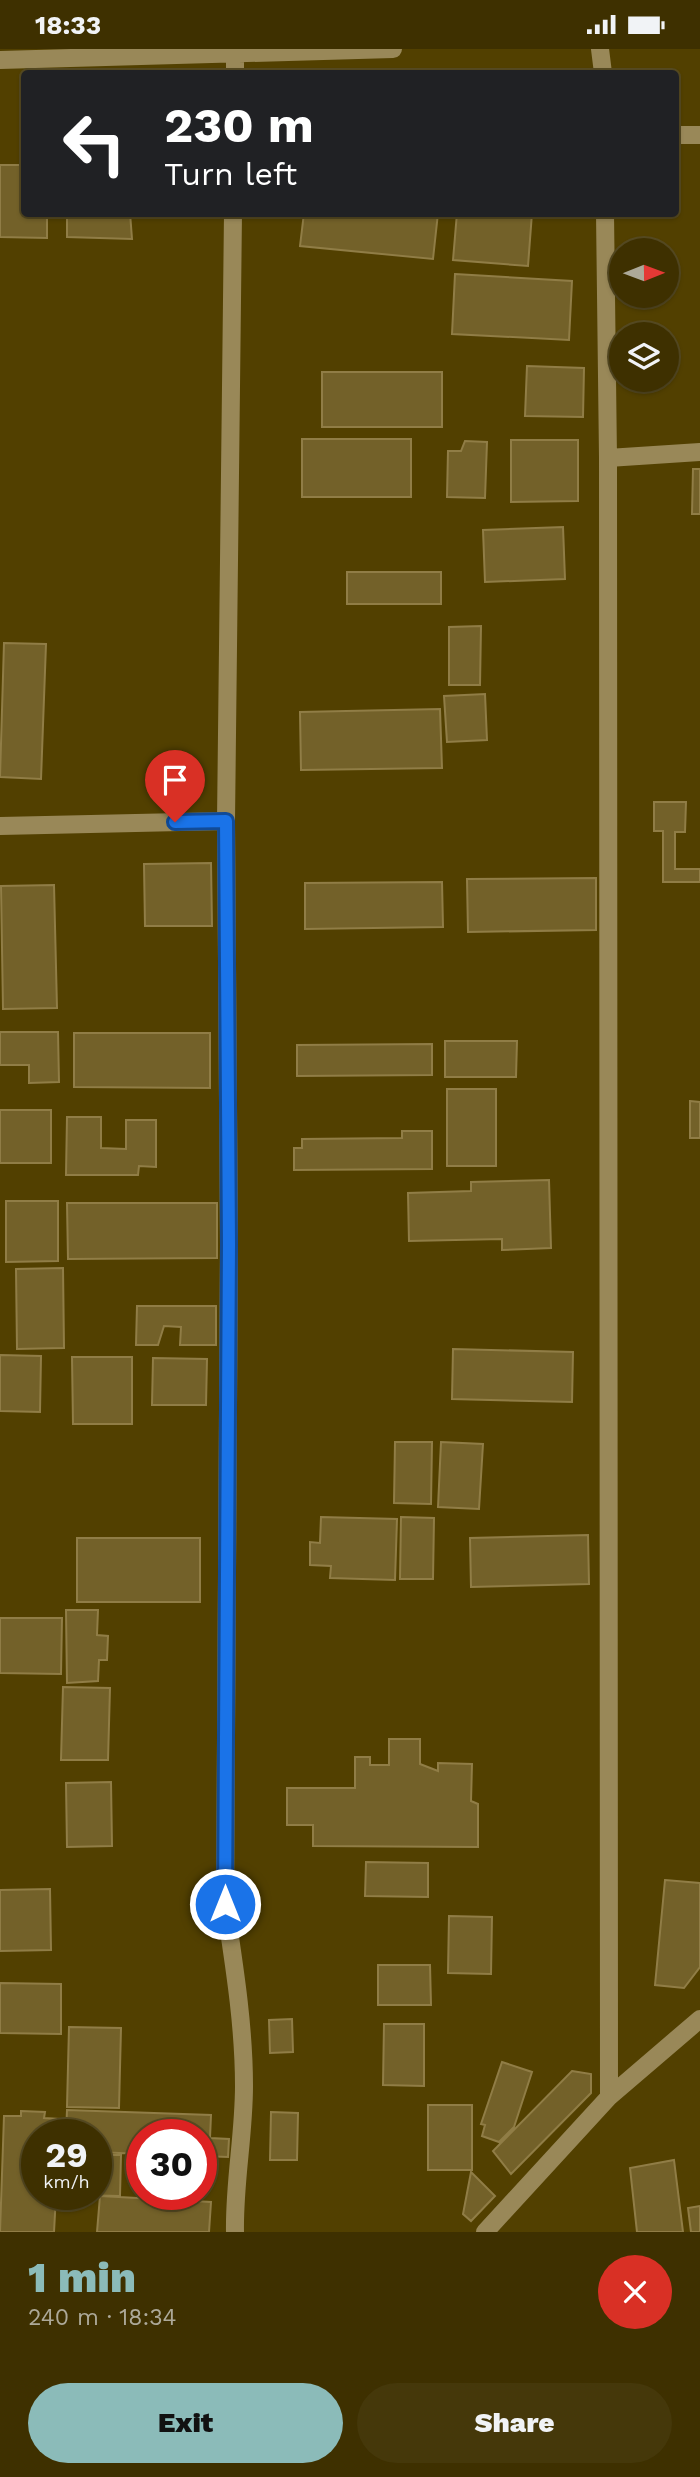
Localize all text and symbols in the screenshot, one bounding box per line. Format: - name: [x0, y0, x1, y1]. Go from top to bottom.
- text: 18:33: [35, 10, 101, 40]
- text: 230 m: [164, 96, 314, 154]
- icon: left: [49, 98, 140, 189]
- text: Turn left: [164, 155, 297, 193]
- north arrow: [609, 238, 679, 308]
- map controls: [609, 238, 679, 392]
- button: layers: [609, 322, 679, 392]
- pin: [145, 750, 205, 822]
- icon: arrive: [156, 761, 194, 799]
- position arrow: [188, 1867, 262, 1941]
- speed limit sign: 30: [126, 2119, 217, 2210]
- text: 29: [45, 2134, 88, 2176]
- text: km/h: [43, 2171, 90, 2192]
- text: 1 min: [28, 2253, 136, 2302]
- button: close: [598, 2255, 672, 2329]
- text: 240 m · 18:34: [28, 2304, 177, 2331]
- button: Exit: [28, 2383, 343, 2463]
- button: Share: [357, 2383, 672, 2463]

